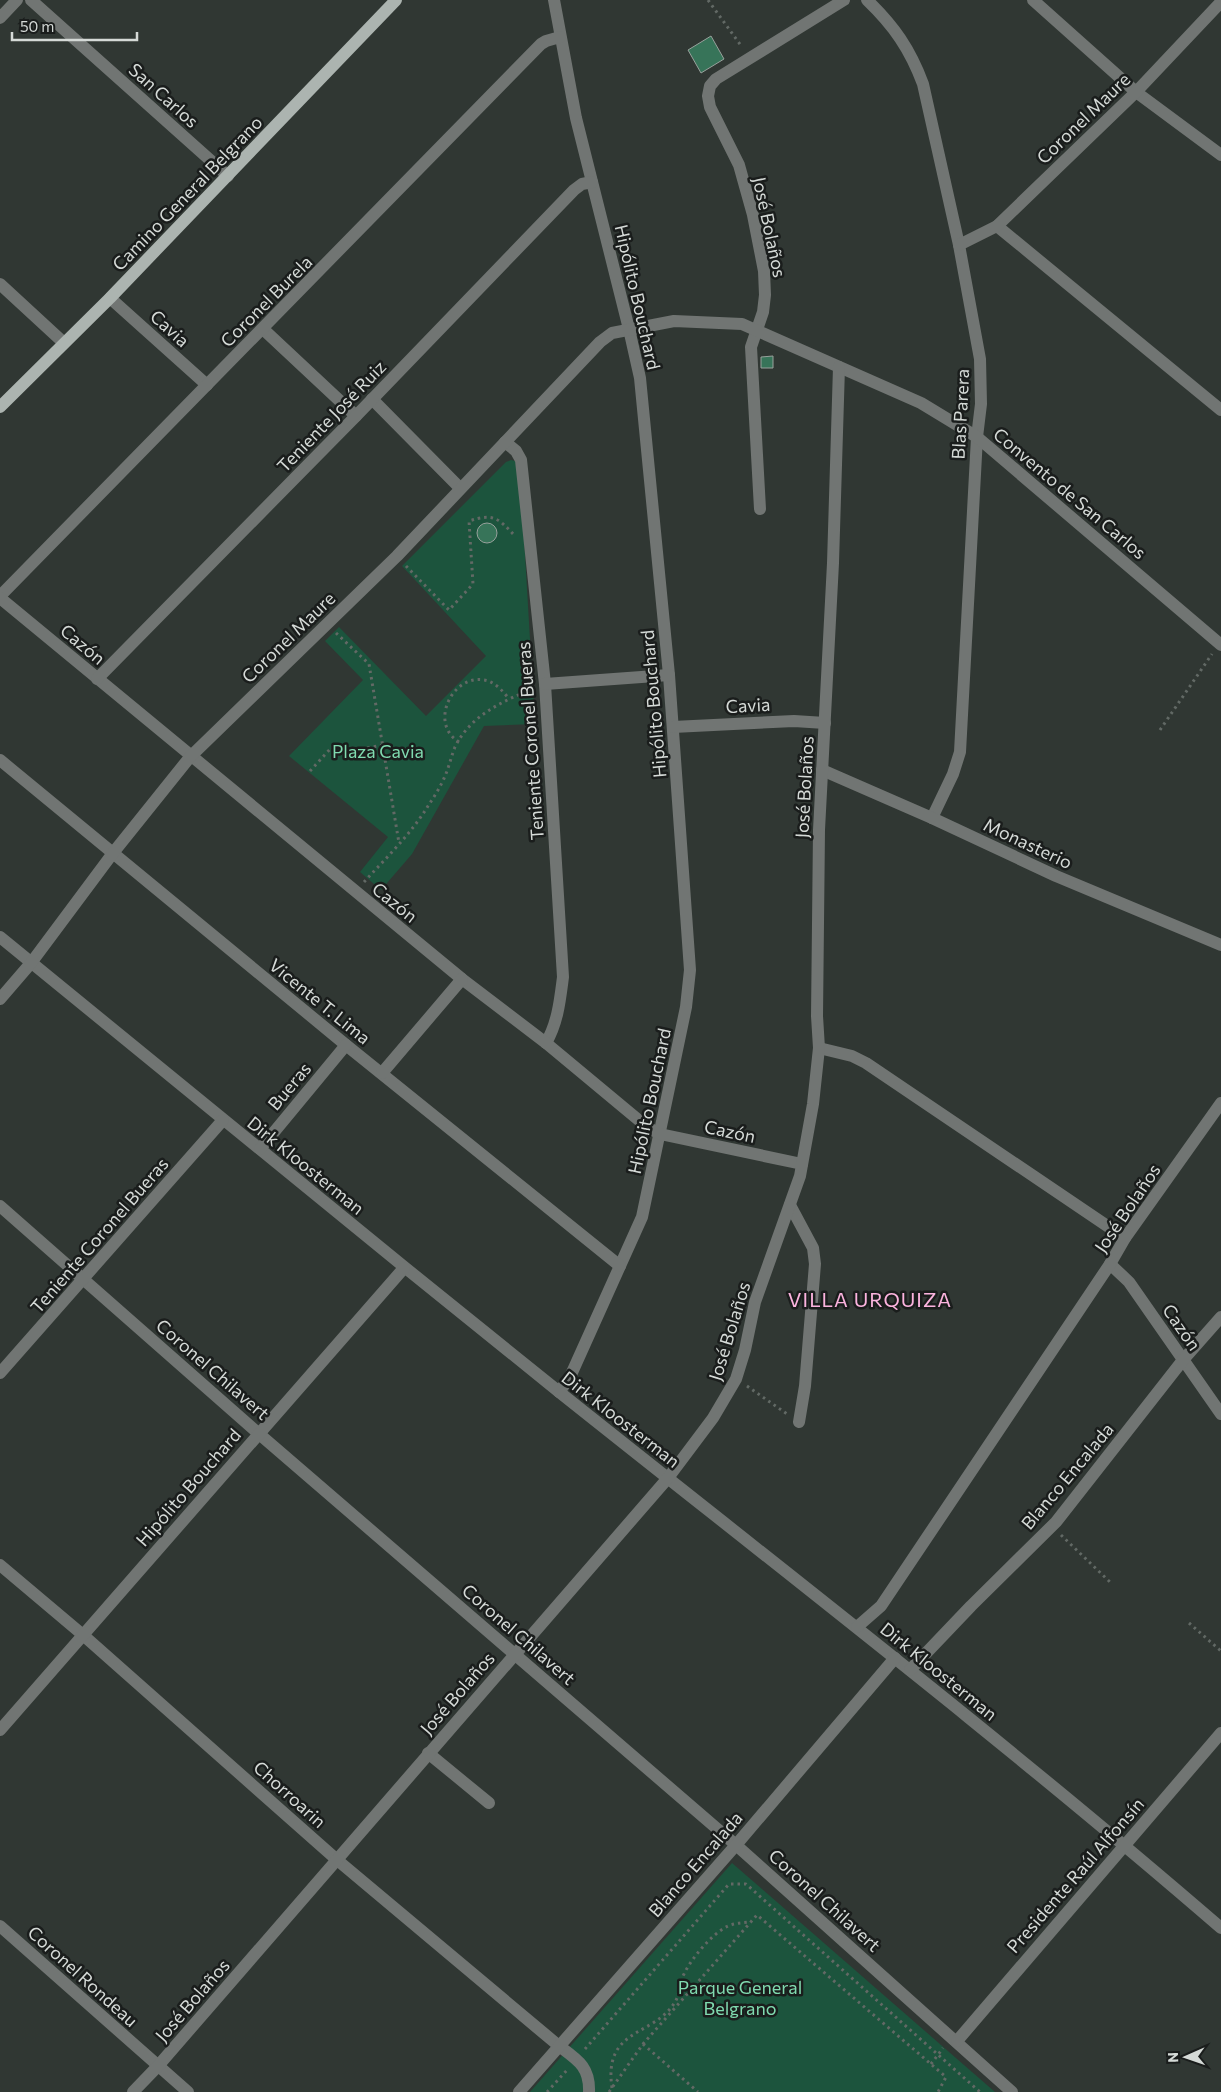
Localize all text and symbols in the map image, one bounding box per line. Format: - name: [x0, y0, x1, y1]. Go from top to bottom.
- scale bar: [12, 10, 138, 42]
- text: 50 m: [20, 17, 54, 35]
- street label: San Carlos: [125, 58, 203, 132]
- street label: Coronel Maure: [1032, 68, 1134, 168]
- street label: Camino General Belgrano: [107, 111, 267, 275]
- street label: José Bolaños: [749, 175, 791, 279]
- street label: Hipólito Bouchard: [611, 222, 665, 372]
- street label: Coronel Burela: [216, 251, 316, 351]
- street label: Cavia: [146, 305, 194, 351]
- street label: Teniente José Ruiz: [272, 355, 390, 477]
- street label: Blas Parera: [947, 368, 973, 460]
- street label: Convento de San Carlos: [989, 423, 1151, 563]
- street label: Coronel Maure: [237, 587, 339, 687]
- street label: Cazón: [56, 619, 110, 669]
- street label: Hipólito Bouchard: [636, 629, 670, 779]
- street label: Teniente Coronel Bueras: [512, 641, 548, 841]
- street label: Cavia: [725, 693, 771, 717]
- street label: José Bolaños: [790, 735, 818, 839]
- park label: Plaza Cavia: [332, 740, 424, 762]
- street label: Monasterio: [980, 813, 1076, 873]
- street label: Cazón: [368, 877, 422, 927]
- street label: Vicente T. Lima: [265, 953, 375, 1049]
- street label: Hipólito Bouchard: [623, 1026, 675, 1176]
- street label: Bueras: [263, 1058, 315, 1114]
- street label: Dirk Kloosterman: [243, 1111, 369, 1219]
- street label: Cazón: [702, 1115, 758, 1147]
- street label: Teniente Coronel Bueras: [25, 1153, 173, 1317]
- street label: José Bolaños: [1089, 1159, 1165, 1257]
- street label: José Bolaños: [704, 1279, 754, 1383]
- district label: VILLA URQUIZA: [788, 1287, 952, 1311]
- street label: Cazón: [1158, 1299, 1206, 1355]
- street label: Coronel Chilavert: [152, 1314, 274, 1424]
- street label: Dirk Kloosterman: [558, 1366, 684, 1472]
- street label: Blanco Encalada: [1016, 1418, 1118, 1534]
- street label: Hipólito Bouchard: [131, 1424, 245, 1550]
- street label: Coronel Chilavert: [458, 1579, 580, 1689]
- street label: Dirk Kloosterman: [876, 1617, 1002, 1725]
- street label: José Bolaños: [415, 1647, 499, 1739]
- street label: Chorroarin: [249, 1756, 331, 1832]
- street label: Presidente Raúl Alfonsín: [1002, 1793, 1148, 1957]
- street label: Blanco Encalada: [643, 1807, 747, 1921]
- street label: Coronel Chilavert: [765, 1844, 885, 1956]
- street label: Coronel Rondeau: [23, 1921, 143, 2031]
- street label: José Bolaños: [150, 1954, 234, 2046]
- park label: Parque General Belgrano: [678, 1976, 802, 2019]
- north arrow: [1161, 2032, 1211, 2082]
- text: N: [1164, 2052, 1181, 2063]

